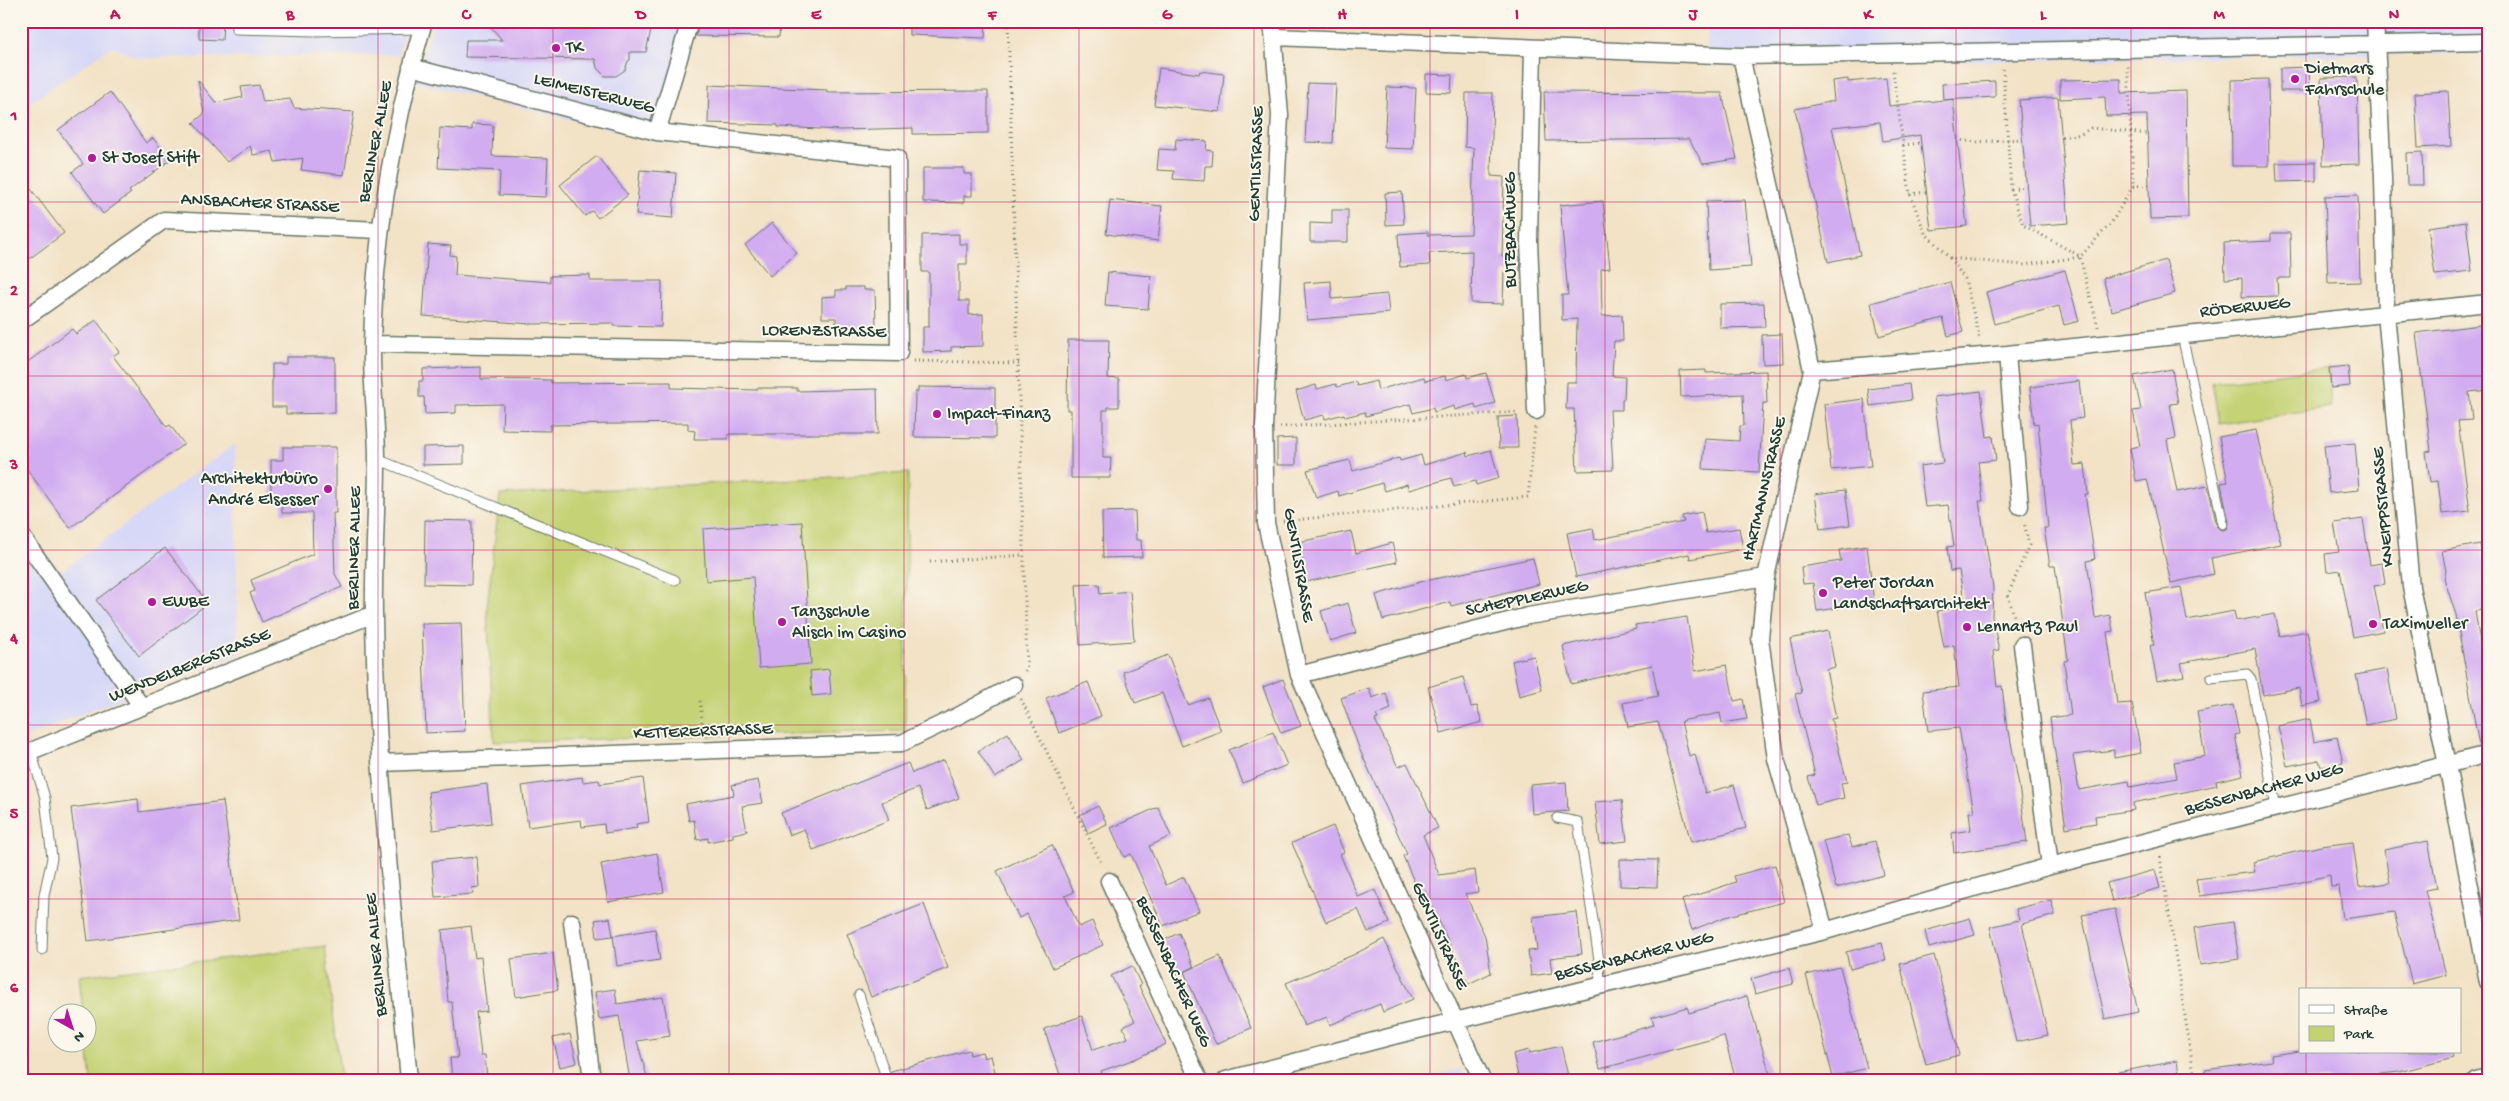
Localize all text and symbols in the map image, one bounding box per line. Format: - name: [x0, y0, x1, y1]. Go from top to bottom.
- text: A: [109, 7, 121, 26]
- text: B: [285, 7, 295, 26]
- text: C: [461, 7, 472, 26]
- text: D: [634, 7, 647, 26]
- text: E: [811, 7, 822, 26]
- text: F: [987, 7, 998, 26]
- text: G: [1162, 7, 1173, 26]
- text: H: [1337, 7, 1347, 26]
- text: I: [1515, 7, 1519, 26]
- text: J: [1688, 7, 1699, 26]
- text: K: [1863, 7, 1875, 26]
- text: L: [2040, 7, 2047, 26]
- text: M: [2213, 7, 2225, 26]
- text: N: [2389, 7, 2400, 26]
- place label: TK: [565, 38, 585, 59]
- marker: TK: [550, 42, 562, 54]
- place label: Dietmars Fahrschule: [2304, 59, 2385, 101]
- street label: LEIMEISTERWEG: [531, 69, 657, 119]
- marker: Dietmars Fahrschule: [2289, 73, 2301, 85]
- street label: BERLINER ALLEE: [354, 79, 398, 206]
- street label: GENTILSTRASSE: [1244, 105, 1270, 222]
- text: 1: [10, 108, 17, 127]
- place label: St Josef Stift: [102, 148, 201, 169]
- marker: St Josef Stift: [86, 152, 98, 164]
- street label: BUTZBACHWEG: [1501, 171, 1522, 289]
- street label: ANSBACHER STRASSE: [180, 189, 341, 219]
- text: 2: [10, 283, 18, 302]
- street label: RÖDERWEG: [2199, 293, 2292, 323]
- street label: LORENZSTRASSE: [761, 320, 887, 344]
- place label: Impact-Finanz: [947, 404, 1051, 425]
- marker: Impact-Finanz: [931, 408, 943, 420]
- street label: HARTMANNSTRASSE: [1738, 414, 1792, 563]
- street label: KNEIPPSTRASSE: [2368, 445, 2400, 568]
- text: 3: [9, 457, 18, 476]
- place label: Architekturbüro André Elsesser: [201, 469, 320, 511]
- marker: Architekturbüro André Elsesser: [322, 483, 334, 495]
- street label: BERLINER ALLEE: [343, 485, 367, 611]
- street label: GENTILSTRASSE: [1278, 506, 1318, 624]
- place label: Peter Jordan Landschaftsarchitekt: [1832, 573, 1990, 615]
- street label: SCHEPPLERWEG: [1464, 576, 1591, 622]
- marker: Peter Jordan Landschaftsarchitekt: [1817, 587, 1829, 599]
- place label: EWBE: [162, 592, 210, 613]
- marker: EWBE: [146, 596, 158, 608]
- place label: Tanzschule Alisch im Casino: [791, 602, 906, 644]
- place label: Taximueller: [2382, 614, 2469, 635]
- marker: Tanzschule Alisch im Casino: [776, 616, 788, 628]
- place label: Lennartz Paul: [1977, 617, 2078, 638]
- marker: Taximueller: [2367, 618, 2379, 630]
- marker: Lennartz Paul: [1961, 621, 1973, 633]
- street label: WENDELBERGSTRASSE: [106, 624, 275, 708]
- text: 4: [9, 631, 18, 650]
- street label: KETTERERSTRASSE: [633, 719, 774, 745]
- street label: BESSENBACHER WEG: [2182, 759, 2346, 821]
- text: 5: [10, 806, 19, 825]
- street label: GENTILSTRASSE: [1406, 879, 1472, 994]
- street label: BERLINER ALLEE: [361, 892, 393, 1019]
- street label: BESSENBACHER WEG: [1130, 892, 1216, 1051]
- street label: BESSENBACHER WEG: [1552, 927, 1716, 987]
- text: 6: [10, 980, 19, 999]
- legend: [2299, 988, 2462, 1054]
- text: Straße: [2344, 1002, 2388, 1020]
- north arrow: [48, 1004, 98, 1054]
- text: Park: [2343, 1026, 2374, 1044]
- text: N: [70, 1027, 88, 1046]

